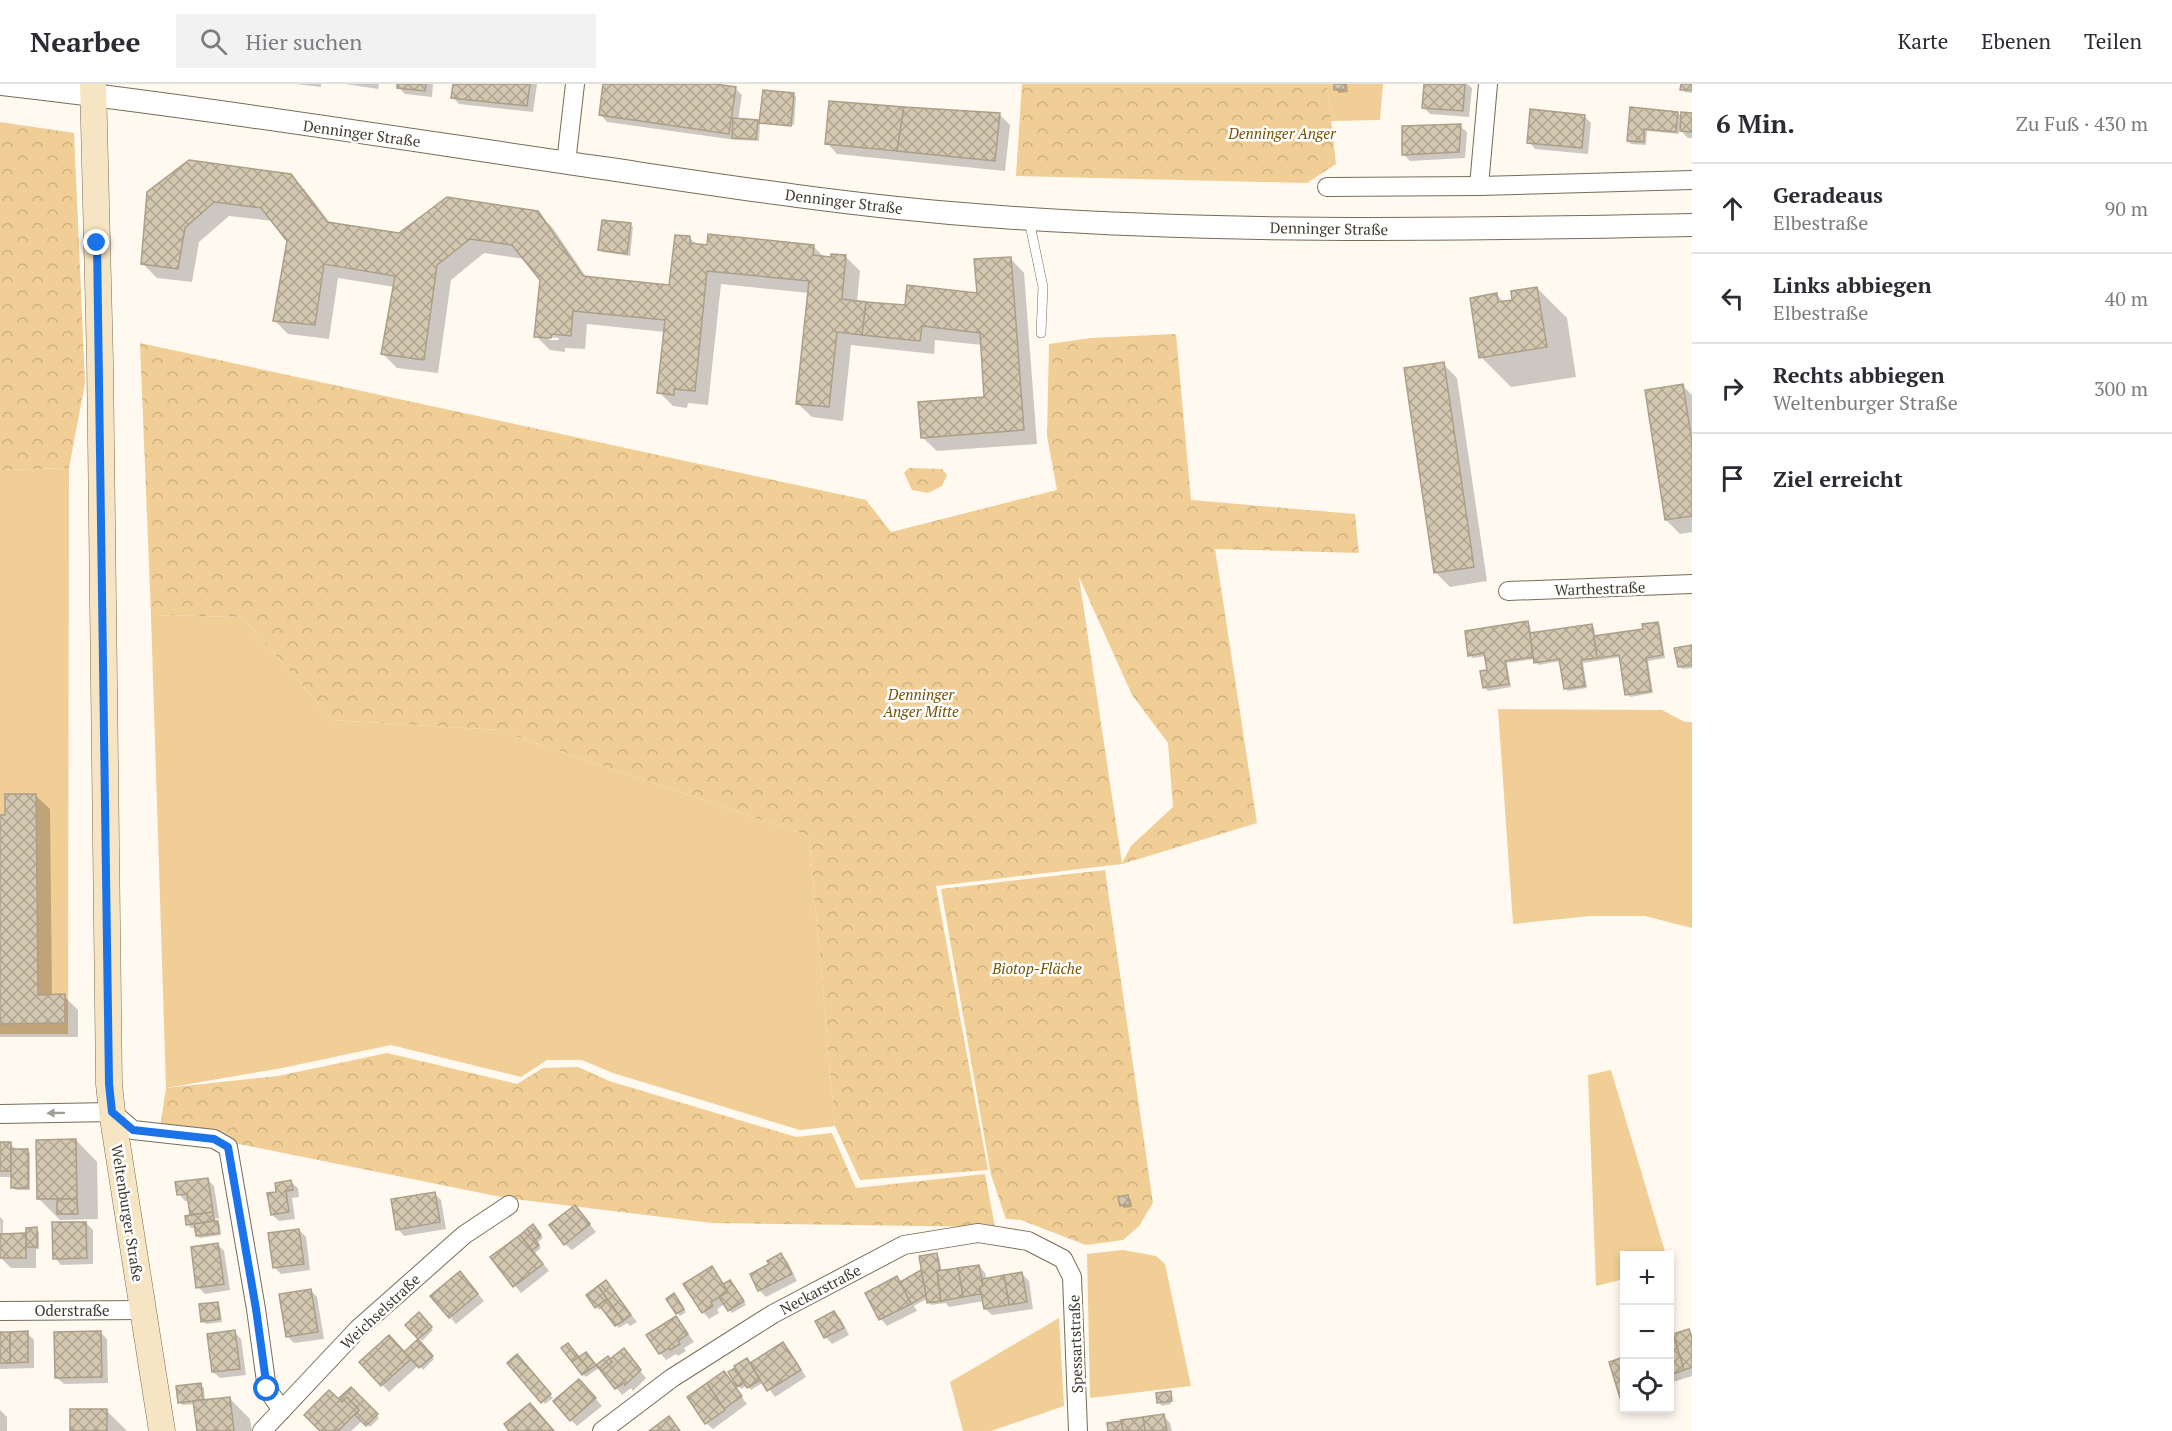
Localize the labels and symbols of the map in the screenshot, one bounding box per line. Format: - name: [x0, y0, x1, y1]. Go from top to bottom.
- street label: Denninger Straße: [302, 115, 422, 151]
- park label: Denninger Anger: [1227, 123, 1337, 143]
- street label: Denninger Straße: [784, 184, 904, 218]
- street label: Denninger Straße: [1270, 217, 1388, 239]
- route end: [83, 229, 109, 255]
- street label: Warthestraße: [1554, 576, 1646, 600]
- park label: Denninger Anger Mitte: [882, 684, 959, 721]
- park label: Biotop-Fläche: [991, 958, 1082, 978]
- one-way arrow: [46, 1108, 65, 1118]
- street label: Weltenburger Straße: [107, 1143, 149, 1283]
- street label: Neckarstraße: [776, 1259, 864, 1319]
- street label: Weichselstraße: [336, 1269, 424, 1353]
- street label: Spessartstraße: [1063, 1294, 1087, 1394]
- street label: Oderstraße: [34, 1300, 110, 1320]
- route start: [253, 1375, 279, 1401]

